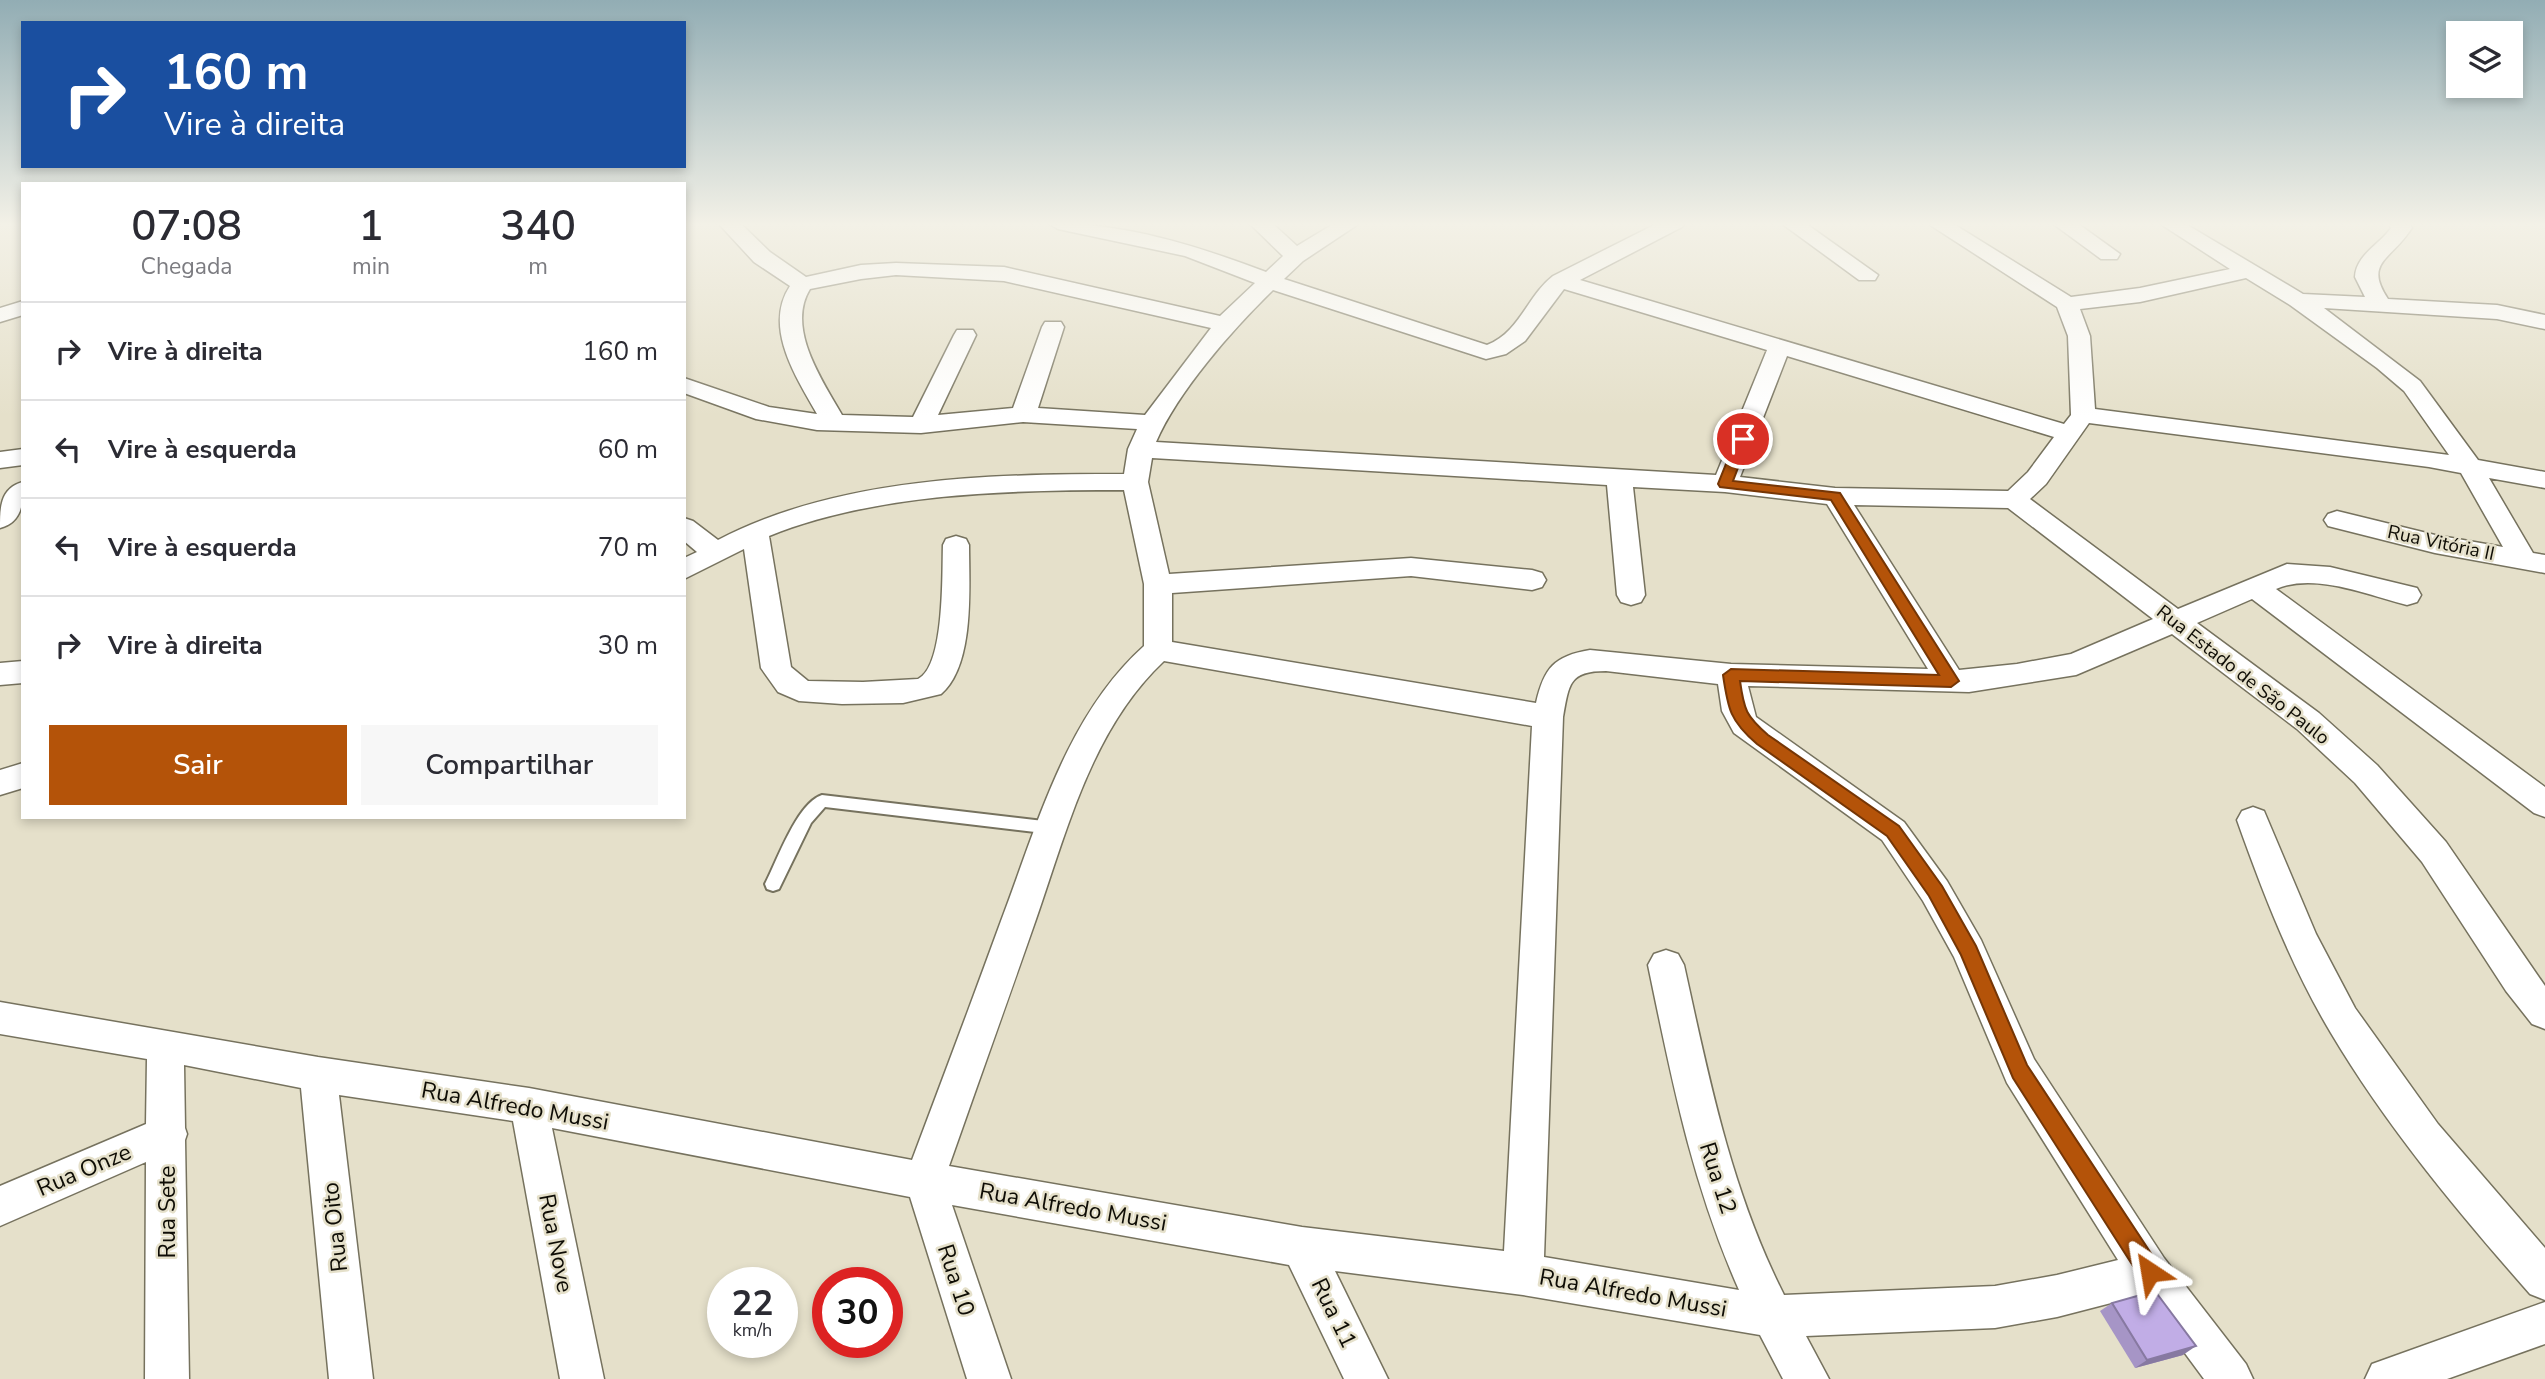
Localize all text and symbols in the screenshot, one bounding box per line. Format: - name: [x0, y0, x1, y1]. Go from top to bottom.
- map controls: [2446, 21, 2523, 98]
- button: layers: [2446, 21, 2523, 98]
- text: 160 m: [164, 39, 308, 106]
- icon: right: [49, 49, 140, 140]
- text: Vire à direita: [164, 103, 345, 146]
- text: 07:08: [131, 198, 242, 255]
- text: 1: [358, 198, 384, 255]
- text: 340: [500, 198, 576, 255]
- text: Chegada: [140, 251, 233, 282]
- text: min: [352, 251, 390, 282]
- text: m: [528, 251, 548, 282]
- icon: right: [49, 332, 87, 370]
- text: Vire à direita: [108, 334, 263, 369]
- text: 160 m: [582, 334, 658, 369]
- pin: [1713, 409, 1773, 469]
- icon: arrive: [1724, 420, 1762, 458]
- icon: left: [49, 430, 87, 468]
- text: Vire à esquerda: [108, 432, 297, 467]
- text: 60 m: [598, 432, 658, 467]
- street label: Rua Vitória II: [2385, 519, 2497, 567]
- icon: left: [49, 528, 87, 566]
- text: Vire à esquerda: [108, 530, 297, 565]
- text: 70 m: [598, 530, 658, 565]
- street label: Rua Estado de São Paulo: [2151, 599, 2335, 751]
- icon: right: [49, 626, 87, 664]
- text: Vire à direita: [108, 628, 263, 663]
- text: 30 m: [598, 628, 658, 663]
- button: Sair: [49, 725, 347, 805]
- button: Compartilhar: [361, 725, 658, 805]
- street label: Rua Alfredo Mussi: [419, 1074, 611, 1138]
- street label: Rua Onze: [32, 1136, 136, 1204]
- street label: Rua 12: [1692, 1138, 1744, 1218]
- street label: Rua Sete: [152, 1166, 183, 1258]
- street label: Rua Alfredo Mussi: [977, 1175, 1169, 1239]
- street label: Rua Oito: [315, 1181, 355, 1273]
- street label: Rua Nove: [531, 1191, 581, 1295]
- position arrow: [2113, 1235, 2187, 1309]
- street label: Rua 10: [930, 1240, 982, 1320]
- street label: Rua Alfredo Mussi: [1537, 1261, 1729, 1325]
- speed limit sign: 30: [812, 1267, 903, 1358]
- street label: Rua 11: [1304, 1273, 1364, 1353]
- text: 22: [731, 1280, 774, 1327]
- text: km/h: [733, 1318, 772, 1342]

